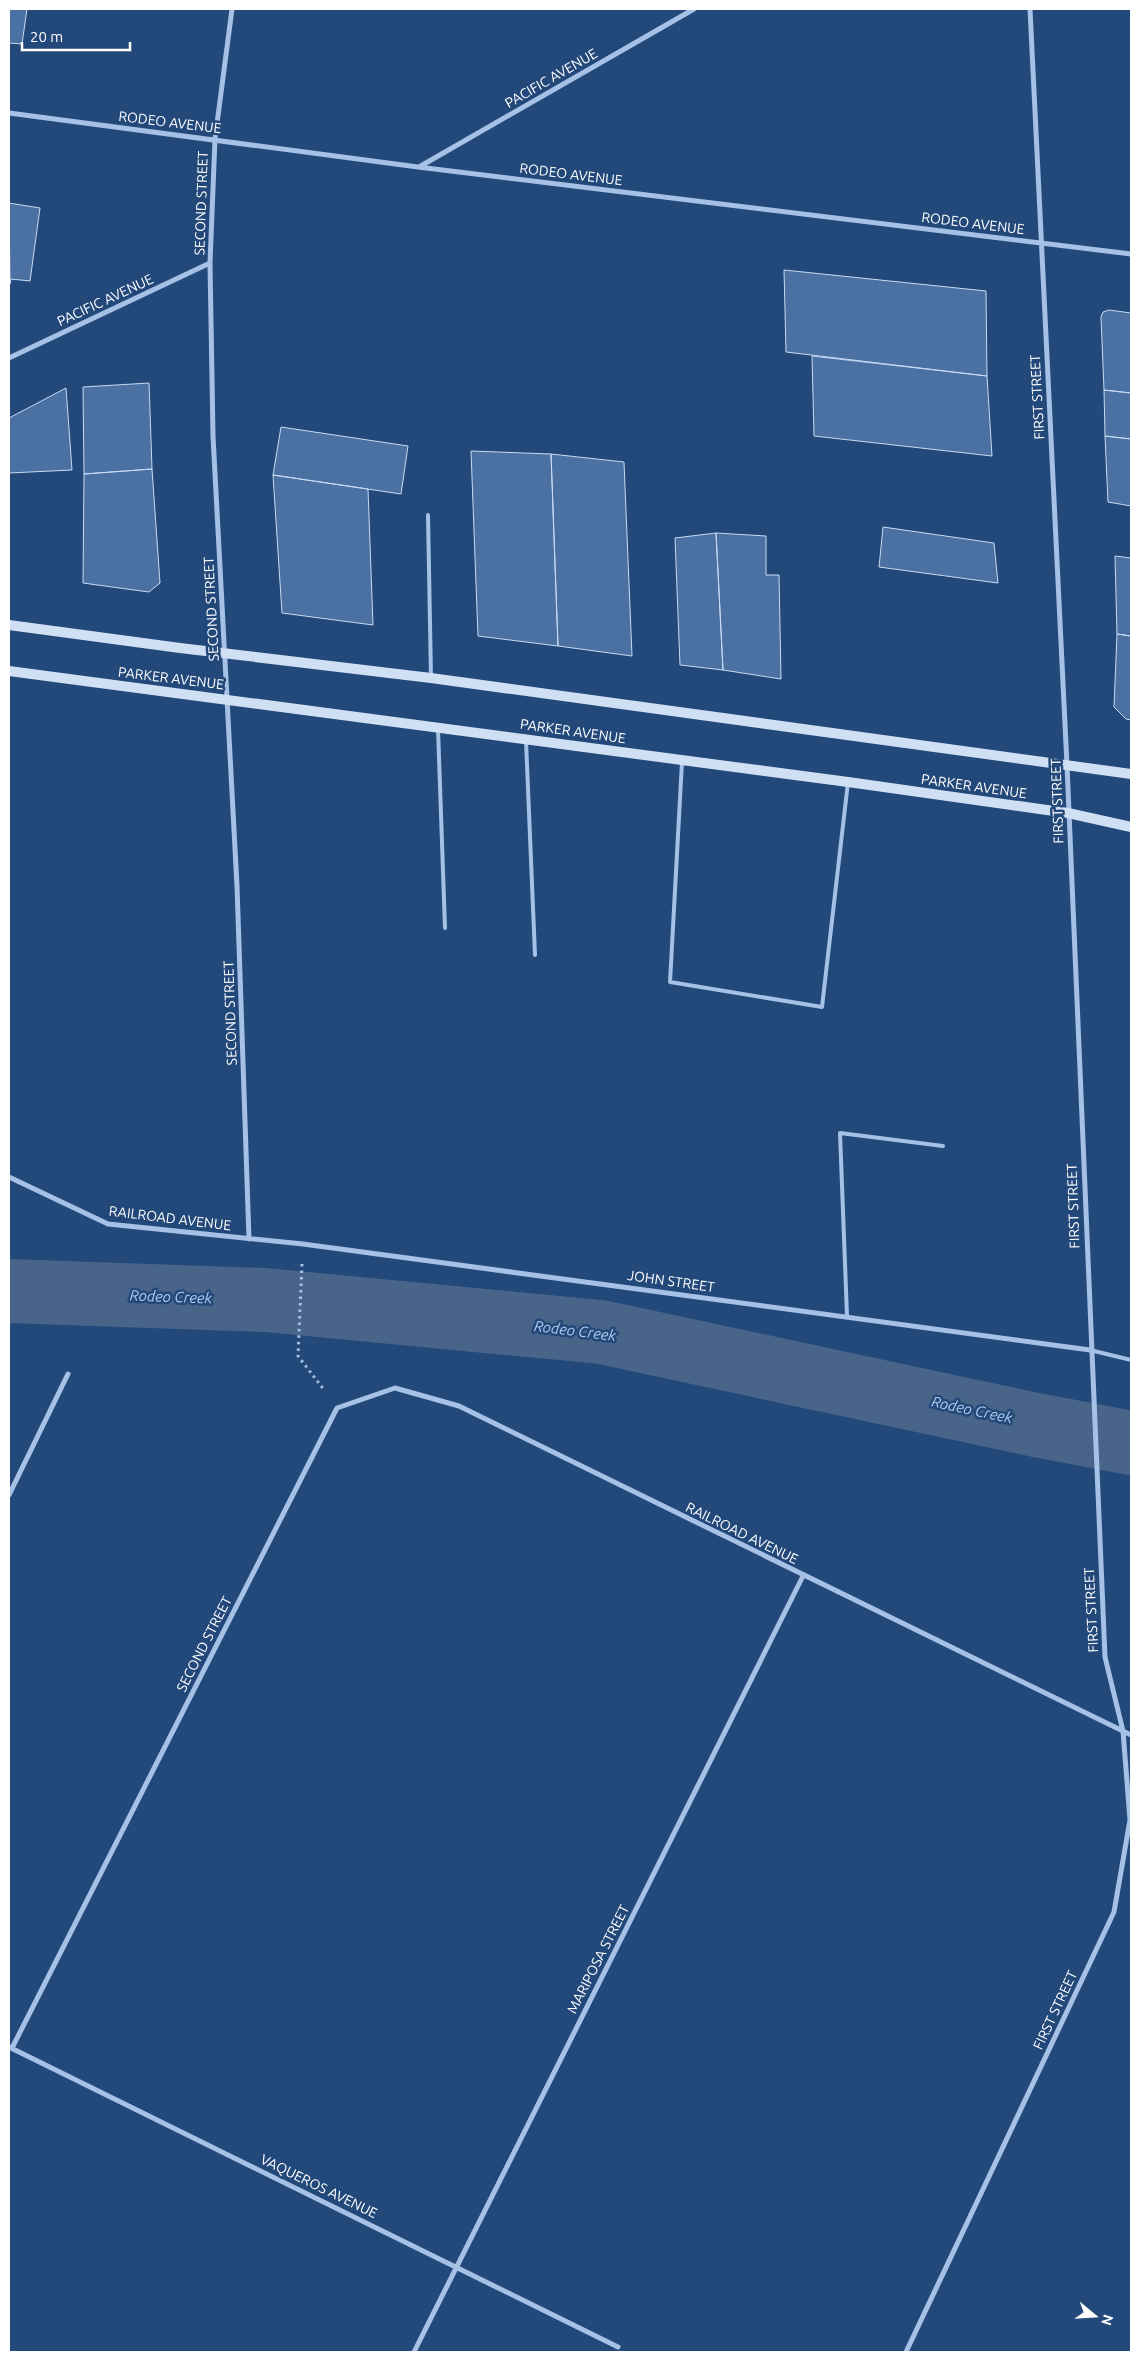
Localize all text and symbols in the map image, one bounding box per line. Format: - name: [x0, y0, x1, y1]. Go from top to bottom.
- scale bar: [22, 20, 130, 52]
- text: 20 m: [30, 28, 63, 45]
- street label: PACIFIC AVENUE: [502, 45, 600, 111]
- street label: RODEO AVENUE: [118, 108, 223, 136]
- street label: SECOND STREET: [191, 150, 211, 256]
- street label: RODEO AVENUE: [519, 160, 624, 188]
- street label: RODEO AVENUE: [921, 209, 1026, 237]
- street label: PACIFIC AVENUE: [54, 271, 156, 329]
- street label: FIRST STREET: [1027, 354, 1047, 440]
- street label: SECOND STREET: [200, 556, 222, 662]
- street label: PARKER AVENUE: [117, 664, 225, 692]
- street label: PARKER AVENUE: [519, 716, 627, 746]
- street label: FIRST STREET: [1048, 758, 1066, 844]
- street label: PARKER AVENUE: [920, 771, 1028, 801]
- street label: SECOND STREET: [220, 960, 240, 1066]
- street label: FIRST STREET: [1064, 1163, 1082, 1249]
- street label: RAILROAD AVENUE: [108, 1203, 232, 1233]
- street label: JOHN STREET: [626, 1267, 716, 1295]
- water label: Rodeo Creek: [130, 1287, 213, 1306]
- water label: Rodeo Creek: [533, 1317, 617, 1344]
- water label: Rodeo Creek: [930, 1393, 1014, 1426]
- street label: RAILROAD AVENUE: [683, 1499, 801, 1567]
- street label: FIRST STREET: [1081, 1567, 1101, 1653]
- street label: SECOND STREET: [173, 1594, 235, 1694]
- street label: MARIPOSA STREET: [564, 1902, 632, 2016]
- street label: FIRST STREET: [1030, 1968, 1080, 2052]
- street label: VAQUEROS AVENUE: [258, 2151, 380, 2221]
- north arrow: [1070, 2291, 1120, 2341]
- text: N: [1098, 2313, 1117, 2327]

